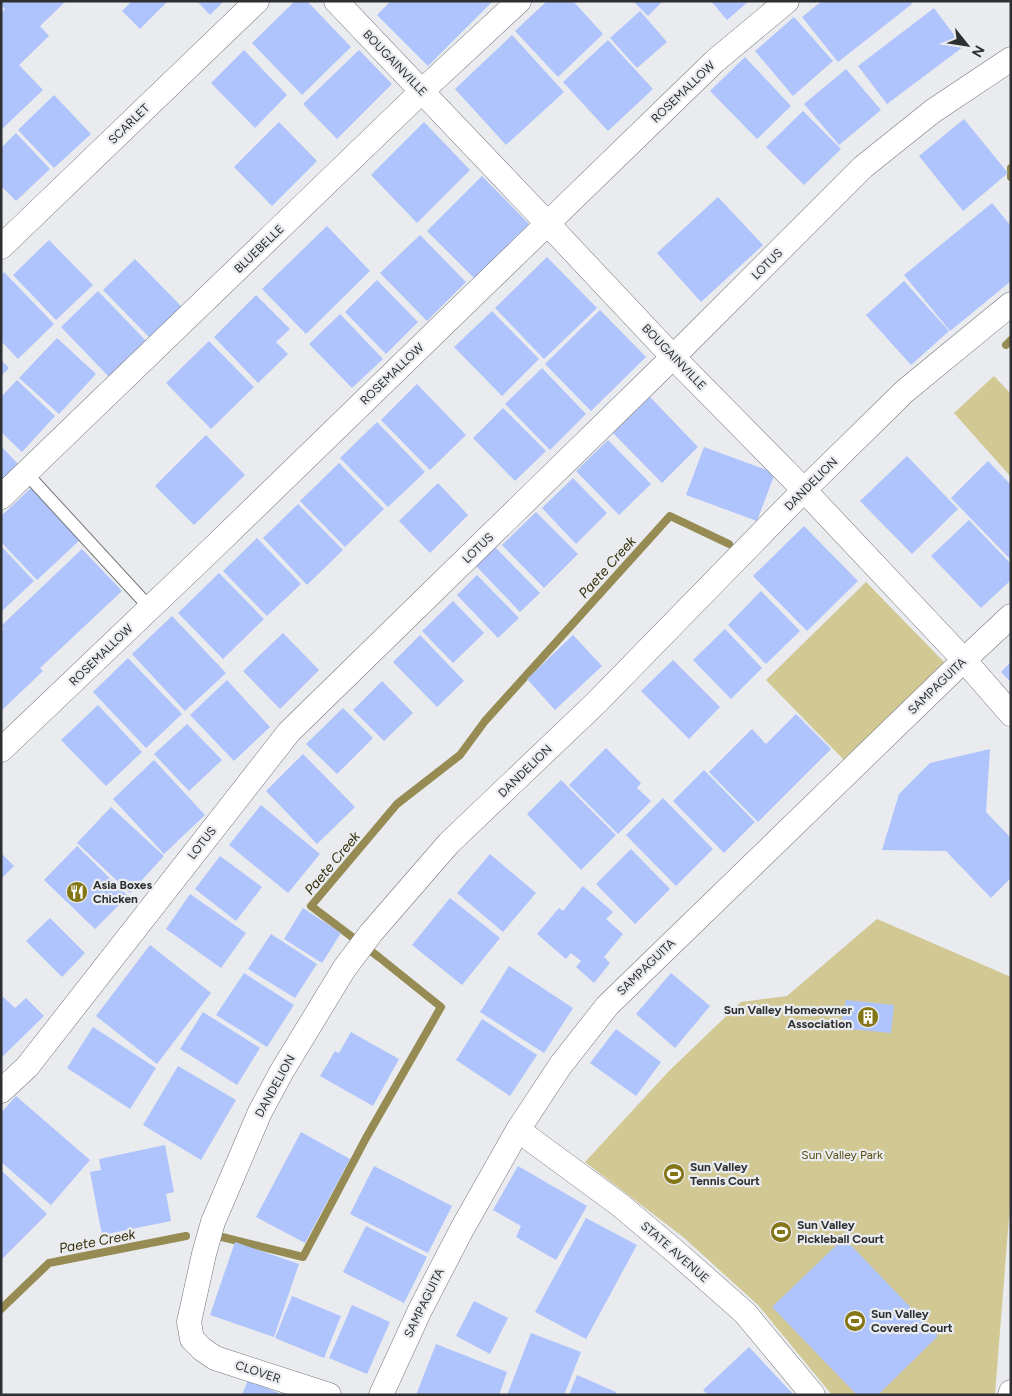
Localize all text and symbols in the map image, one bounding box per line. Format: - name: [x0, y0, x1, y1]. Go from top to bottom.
- north arrow: [942, 20, 992, 70]
- street label: BOUGAINVILLE: [360, 27, 430, 99]
- text: N: [968, 42, 988, 60]
- street label: ROSEMALLOW: [648, 58, 718, 126]
- street label: SCARLET: [106, 101, 153, 147]
- street label: BLUEBELLE: [231, 222, 287, 276]
- street label: LOTUS: [749, 246, 785, 282]
- street label: BOUGAINVILLE: [639, 321, 709, 393]
- street label: ROSEMALLOW: [357, 340, 427, 408]
- street label: DANDELION: [782, 455, 840, 513]
- street label: LOTUS: [460, 530, 496, 566]
- water label: Paete Creek: [575, 532, 640, 602]
- street label: ROSEMALLOW: [66, 621, 136, 689]
- street label: SAMPAGUITA: [905, 655, 969, 717]
- street label: DANDELION: [495, 742, 555, 800]
- street label: LOTUS: [185, 824, 219, 862]
- water label: Paete Creek: [301, 827, 365, 898]
- place label: Asia Boxes Chicken: [93, 878, 153, 906]
- restaurant icon: Asia Boxes Chicken: [65, 880, 89, 904]
- street label: SAMPAGUITA: [614, 936, 678, 998]
- place label: Sun Valley Homeowner Association: [724, 1003, 852, 1031]
- building icon: Sun Valley Homeowner Association: [856, 1005, 880, 1029]
- street label: DANDELION: [252, 1052, 298, 1120]
- park label: Sun Valley Park: [801, 1148, 883, 1162]
- place label: Sun Valley Tennis Court: [690, 1160, 760, 1188]
- sports icon: Sun Valley Tennis Court: [662, 1162, 686, 1186]
- place label: Sun Valley Pickleball Court: [797, 1218, 884, 1246]
- street label: STATE AVENUE: [638, 1219, 712, 1285]
- sports icon: Sun Valley Pickleball Court: [769, 1220, 793, 1244]
- water label: Paete Creek: [58, 1226, 138, 1257]
- street label: SAMPAGUITA: [401, 1266, 447, 1340]
- place label: Sun Valley Covered Court: [871, 1307, 953, 1335]
- sports icon: Sun Valley Covered Court: [843, 1309, 867, 1333]
- street label: CLOVER: [234, 1358, 282, 1386]

